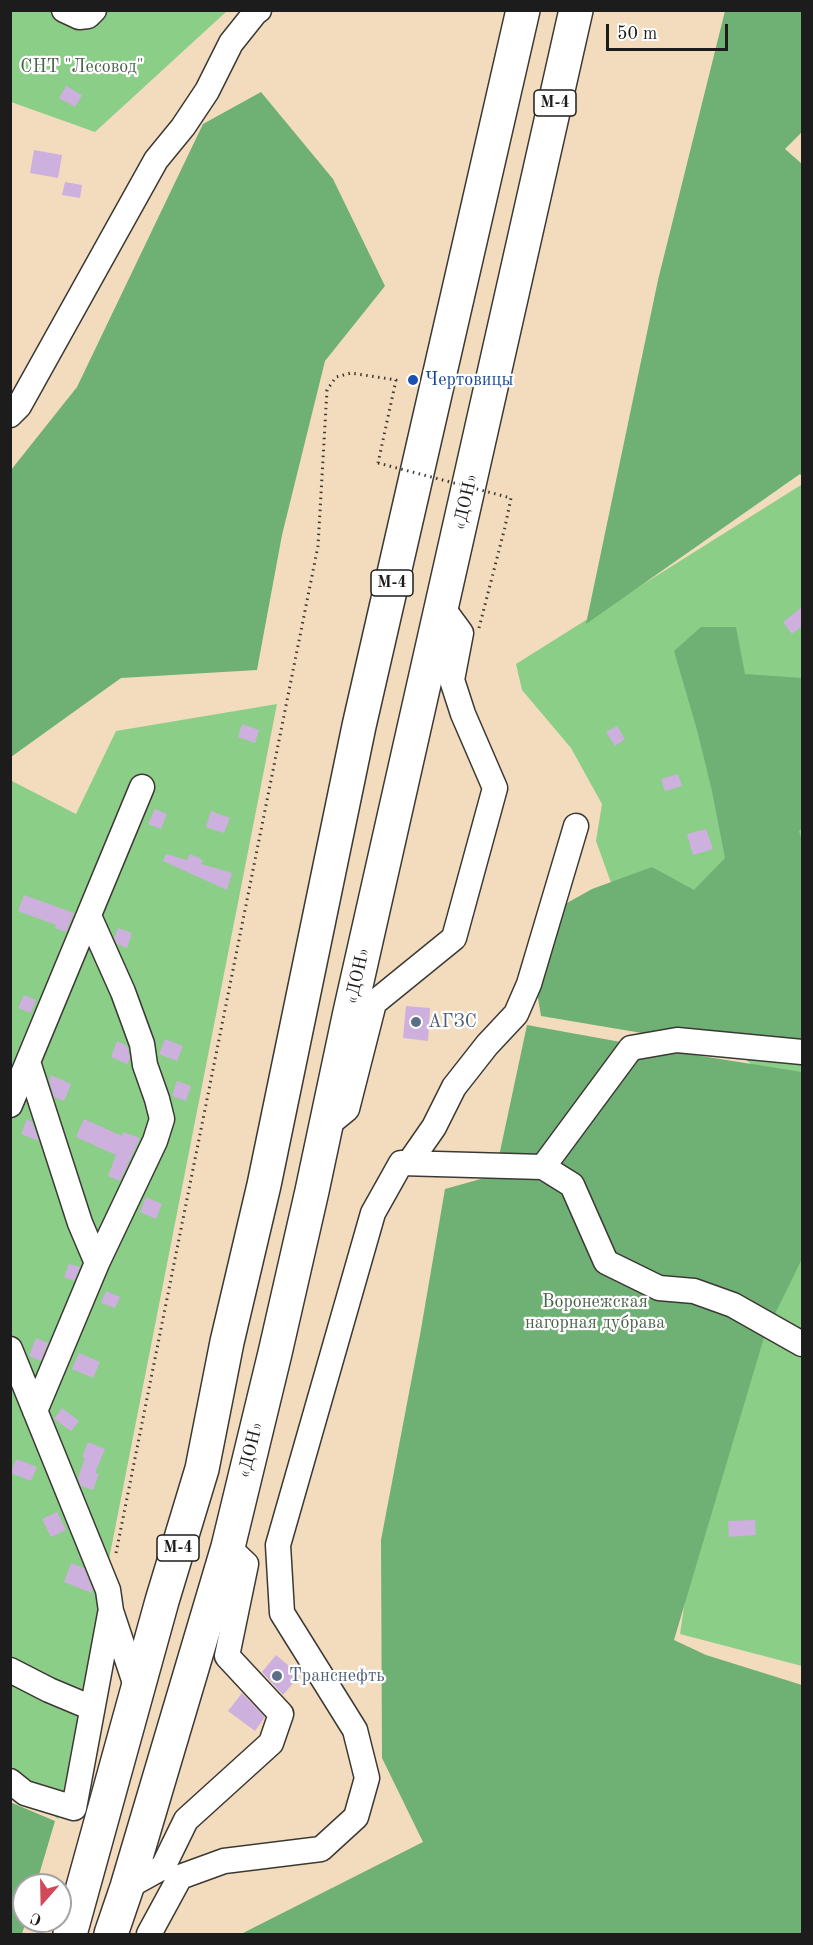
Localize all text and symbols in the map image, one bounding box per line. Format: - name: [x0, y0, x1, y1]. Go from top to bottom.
- scale bar: [609, 12, 730, 50]
- text: 50 m: [617, 25, 657, 43]
- park label: СНТ "Лесовод": [20, 56, 144, 78]
- road number: М-4: [534, 90, 576, 116]
- place label: Чертовицы: [425, 369, 513, 391]
- marker: Чертовицы: [406, 373, 420, 387]
- street label: «ДОН»: [449, 472, 483, 532]
- road number: М-4: [371, 570, 413, 596]
- street label: «ДОН»: [341, 946, 375, 1006]
- place label: АГЗС: [428, 1011, 477, 1033]
- marker: АГЗС: [409, 1015, 423, 1029]
- park label: Воронежская нагорная дубрава: [525, 1291, 665, 1334]
- street label: «ДОН»: [234, 1420, 268, 1480]
- road number: М-4: [157, 1535, 199, 1561]
- place label: Транснефть: [289, 1665, 385, 1687]
- marker: Транснефть: [270, 1669, 284, 1683]
- north arrow: [12, 1873, 72, 1933]
- text: С: [29, 1909, 44, 1927]

